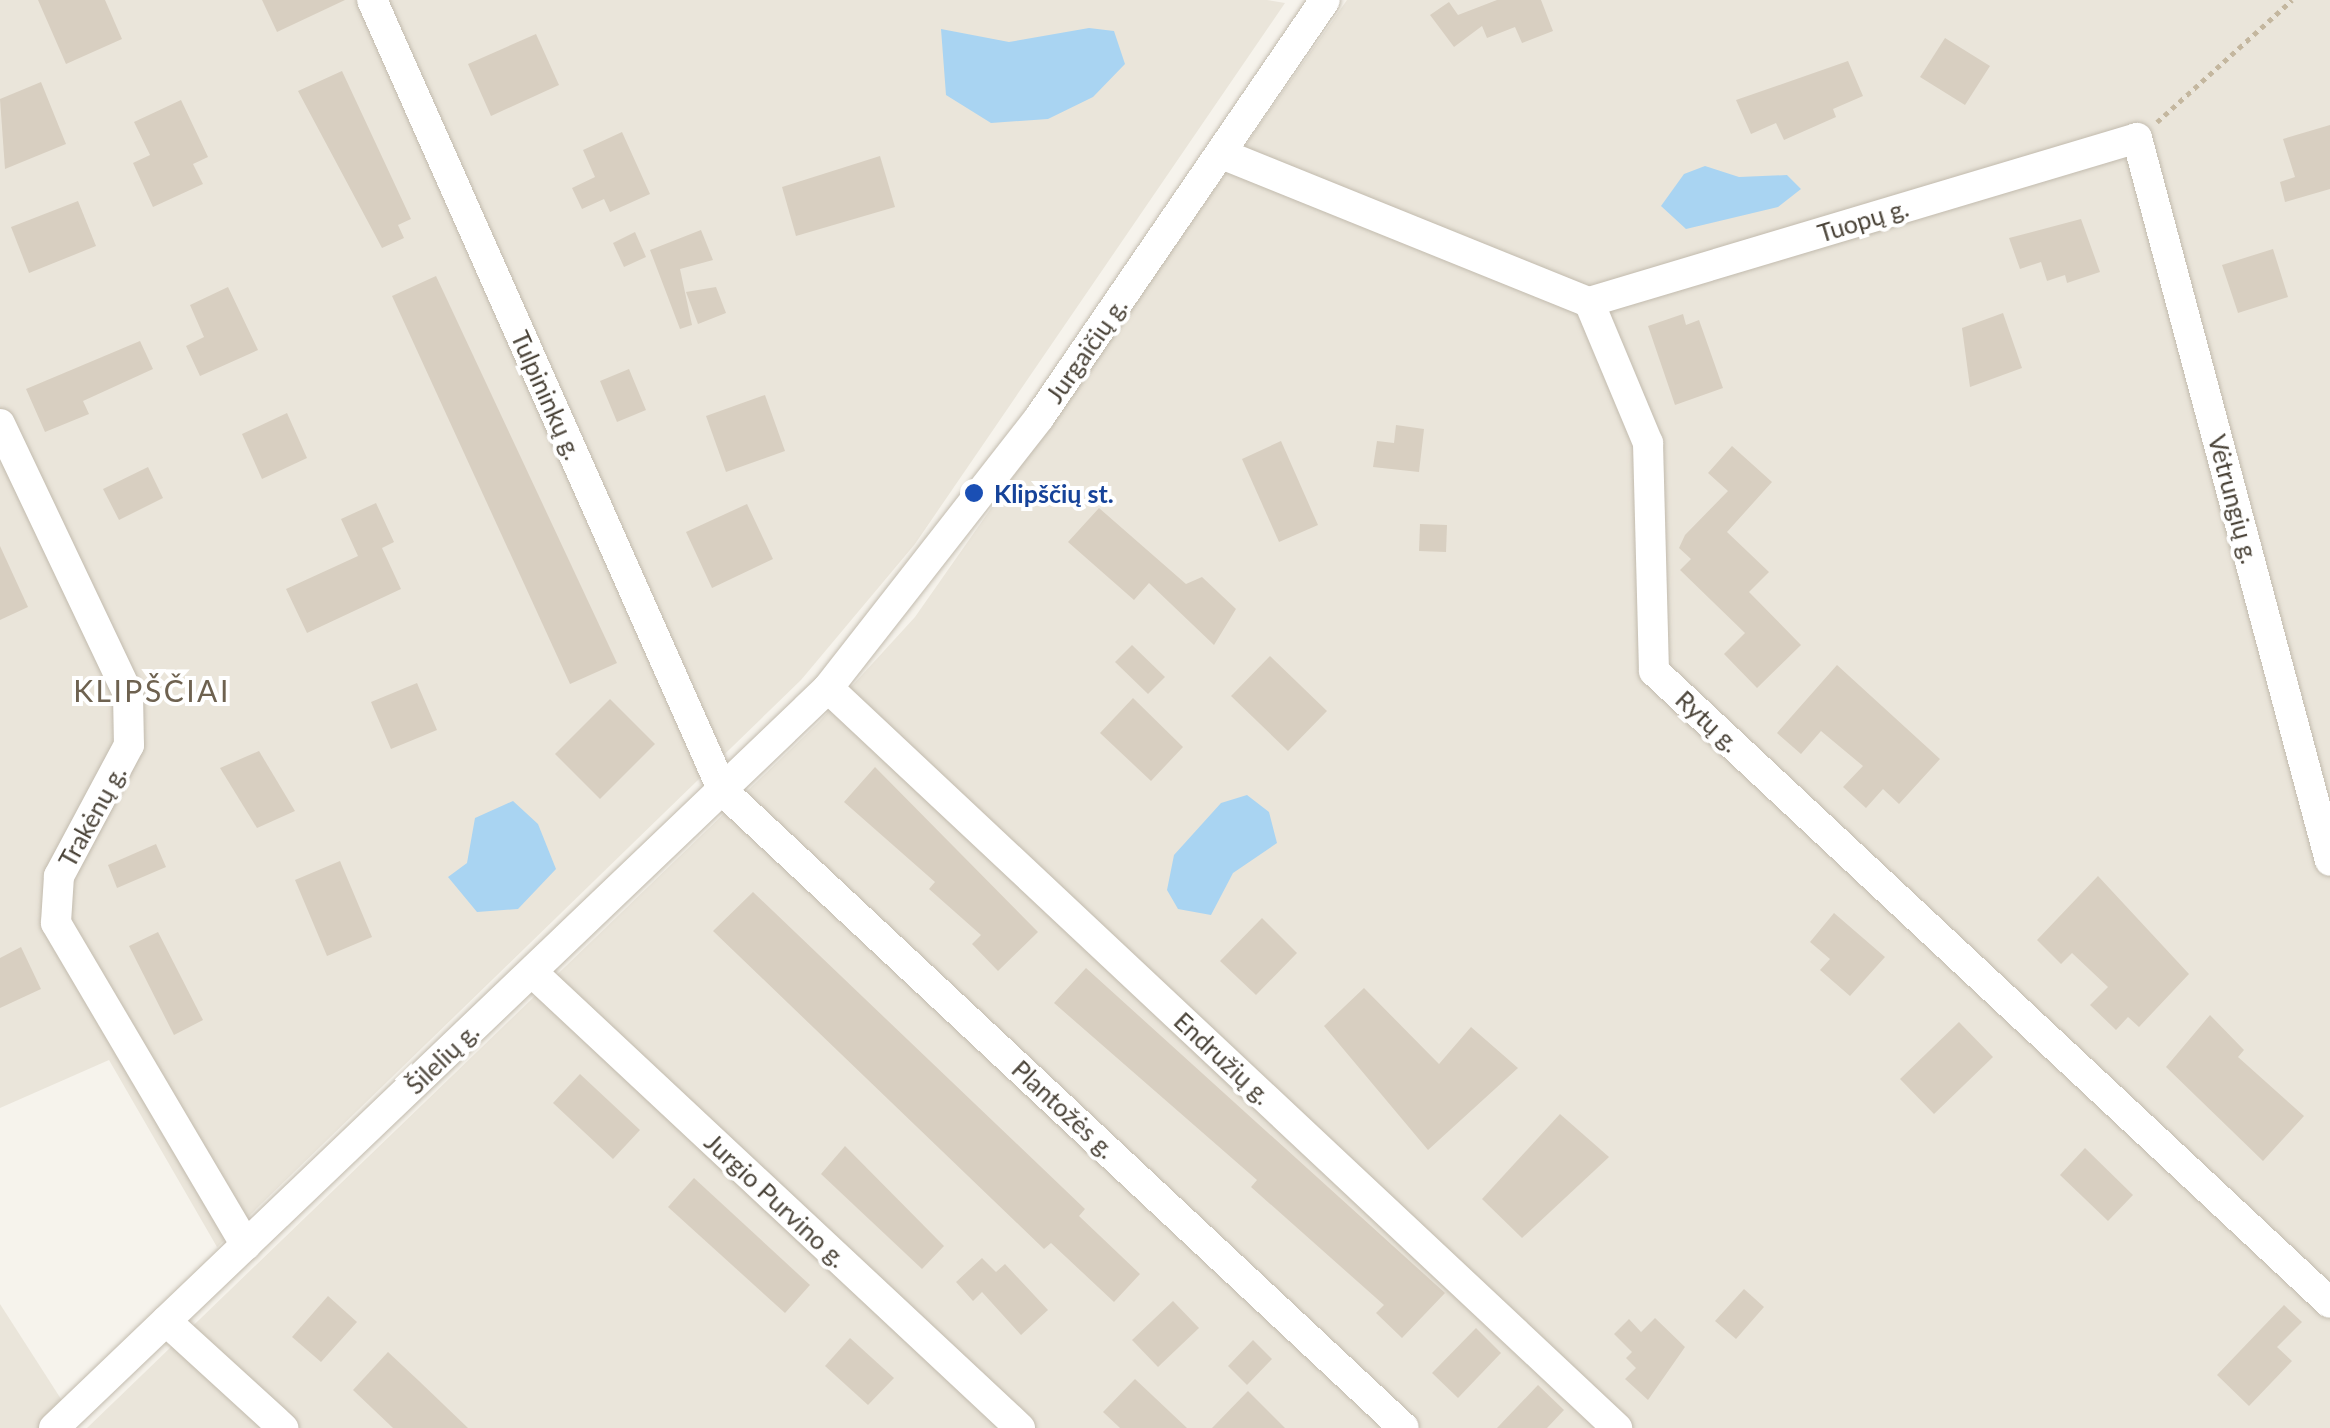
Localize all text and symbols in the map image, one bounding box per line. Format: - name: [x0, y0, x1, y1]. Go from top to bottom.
- street label: Tuopų g.: [1814, 192, 1912, 248]
- street label: Jurgaičių g.: [1039, 292, 1133, 408]
- street label: Tulpininkų g.: [505, 326, 589, 464]
- street label: Vėtrungių g.: [2202, 431, 2266, 567]
- place label: Klipščių st.: [994, 478, 1114, 508]
- marker: Klipščių st.: [963, 482, 985, 504]
- district label: KLIPŠČIAI: [73, 672, 231, 708]
- street label: Rytų g.: [1670, 684, 1746, 758]
- street label: Trakėnų g.: [52, 760, 132, 872]
- street label: Endružių g.: [1168, 1006, 1278, 1110]
- street label: Šilelių g.: [399, 1016, 485, 1100]
- street label: Plantožės g.: [1006, 1054, 1122, 1164]
- street label: Jurgio Purvino g.: [699, 1127, 853, 1273]

